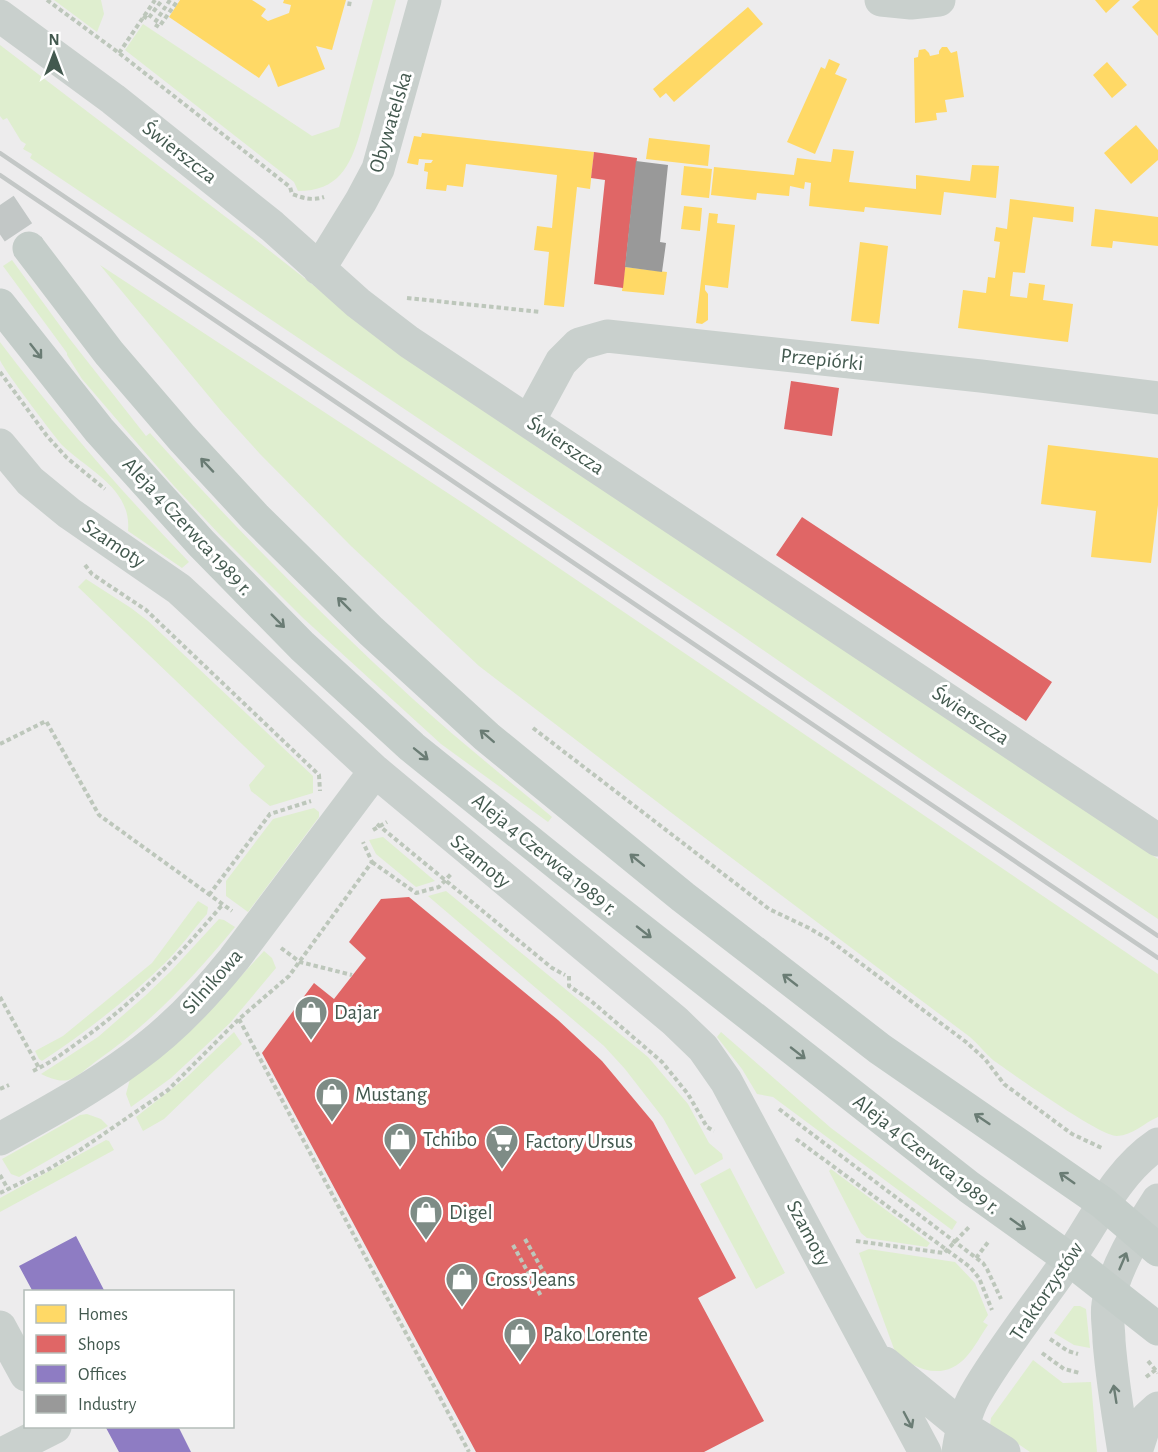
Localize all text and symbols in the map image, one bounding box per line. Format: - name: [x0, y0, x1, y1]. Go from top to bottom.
- north arrow: [24, 24, 84, 84]
- text: N: [48, 32, 60, 48]
- street label: Obywatelska: [365, 69, 416, 175]
- street label: Świerszcza: [139, 115, 223, 188]
- one-way arrow: [30, 343, 43, 359]
- street label: Przepiórki: [780, 345, 864, 374]
- street label: Świerszcza: [523, 410, 610, 479]
- street label: Aleja 4 Czerwca 1989 r.: [119, 453, 257, 599]
- one-way arrow: [200, 458, 214, 473]
- street label: Szamoty: [78, 515, 149, 572]
- one-way arrow: [336, 597, 351, 611]
- one-way arrow: [271, 614, 286, 629]
- street label: Świerszcza: [928, 680, 1015, 749]
- one-way arrow: [480, 729, 495, 743]
- one-way arrow: [413, 748, 429, 761]
- street label: Aleja 4 Czerwca 1989 r.: [468, 790, 621, 919]
- street label: Szamoty: [447, 831, 515, 892]
- one-way arrow: [630, 854, 646, 867]
- one-way arrow: [636, 926, 652, 939]
- street label: Silnikowa: [178, 945, 247, 1018]
- one-way arrow: [783, 974, 799, 987]
- shop icon: Dajar: [293, 994, 329, 1041]
- place label: Dajar: [334, 1002, 379, 1023]
- one-way arrow: [789, 1046, 805, 1059]
- shop icon: Mustang: [314, 1076, 350, 1123]
- place label: Mustang: [355, 1084, 428, 1105]
- street label: Aleja 4 Czerwca 1989 r.: [849, 1091, 1004, 1218]
- one-way arrow: [975, 1113, 991, 1125]
- shop icon: Tchibo: [382, 1121, 418, 1168]
- supermarket icon: Factory Ursus: [484, 1123, 520, 1170]
- place label: Tchibo: [423, 1129, 477, 1150]
- place label: Factory Ursus: [525, 1131, 633, 1152]
- one-way arrow: [1060, 1172, 1076, 1184]
- shop icon: Digel: [408, 1194, 444, 1241]
- street label: Szamoty: [783, 1197, 834, 1269]
- place label: Digel: [449, 1202, 493, 1223]
- one-way arrow: [1009, 1218, 1025, 1230]
- street label: Traktorzystów: [1006, 1238, 1087, 1344]
- one-way arrow: [1118, 1253, 1130, 1271]
- shop icon: Cross Jeans: [444, 1261, 480, 1308]
- place label: Cross Jeans: [485, 1269, 575, 1290]
- legend: [24, 1290, 234, 1428]
- text: Homes: [78, 1306, 128, 1324]
- shop icon: Pako Lorente: [502, 1316, 538, 1363]
- place label: Pako Lorente: [543, 1324, 648, 1345]
- text: Shops: [78, 1336, 120, 1354]
- text: Offices: [78, 1366, 127, 1384]
- one-way arrow: [1109, 1385, 1120, 1405]
- text: Industry: [78, 1396, 137, 1414]
- one-way arrow: [902, 1411, 914, 1428]

